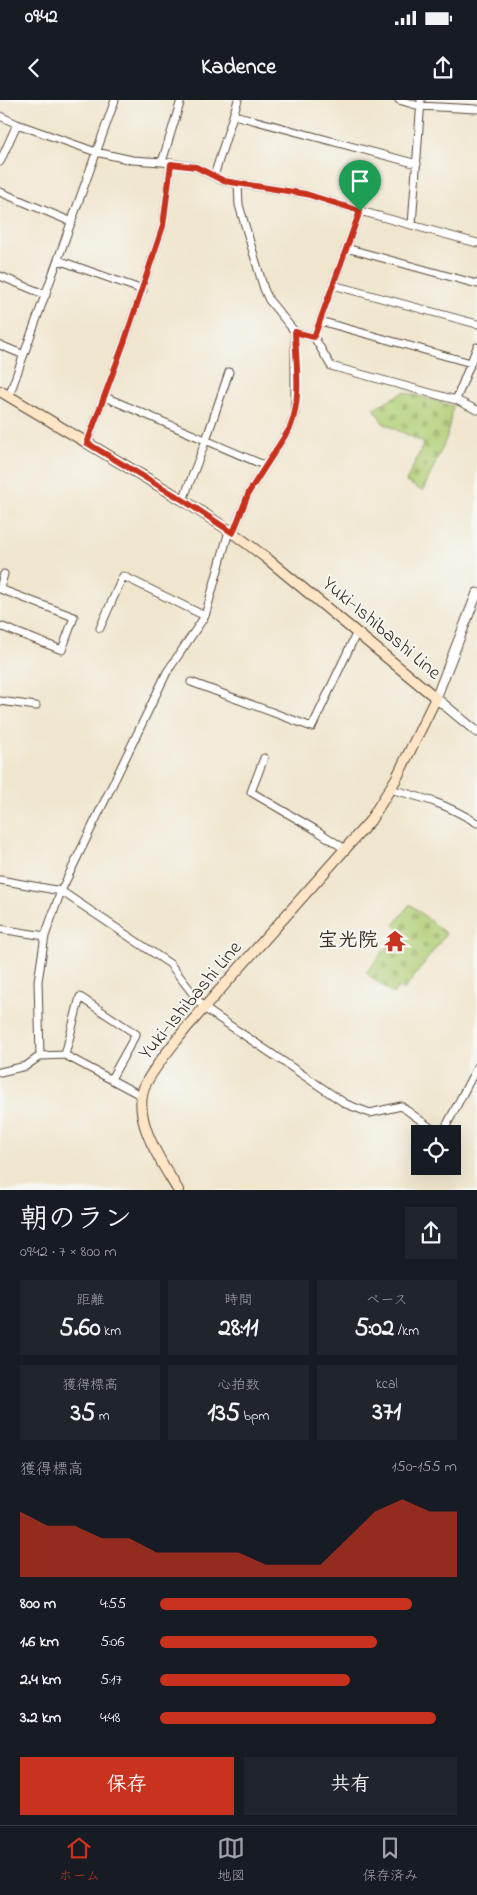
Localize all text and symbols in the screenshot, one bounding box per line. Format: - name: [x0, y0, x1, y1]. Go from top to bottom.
- text: 09:42: [25, 4, 58, 31]
- text: Kadence: [201, 52, 276, 84]
- icon: back: [20, 54, 48, 82]
- icon: share: [429, 54, 457, 82]
- pin: [339, 160, 381, 211]
- icon: arrive: [346, 167, 374, 195]
- street label: Yuki-Ishibashi Line: [315, 570, 447, 688]
- place label: 宝光院: [318, 927, 378, 956]
- temple icon: 宝光院: [382, 928, 408, 954]
- street label: Yuki-Ishibashi Line: [132, 935, 250, 1067]
- map controls: [411, 1125, 461, 1175]
- button: locate: [411, 1125, 461, 1175]
- text: 朝のラン: [20, 1200, 132, 1241]
- button: share: [405, 1207, 457, 1259]
- text: 09:42 · 7 × 800 m: [20, 1240, 117, 1264]
- text: 距離: [76, 1290, 104, 1311]
- text: 時間: [224, 1290, 252, 1311]
- text: ペース: [366, 1290, 407, 1311]
- text: 5.60: [59, 1311, 101, 1347]
- text: 28:11: [219, 1311, 258, 1347]
- text: 5:02: [355, 1311, 394, 1347]
- text: km: [101, 1321, 121, 1342]
- text: /km: [394, 1321, 419, 1342]
- text: kcal: [376, 1374, 398, 1395]
- text: 獲得標高: [62, 1375, 118, 1396]
- text: 心拍数: [217, 1375, 259, 1396]
- text: 371: [373, 1395, 401, 1431]
- text: 35: [71, 1396, 95, 1432]
- text: 135: [208, 1396, 240, 1432]
- text: m: [95, 1406, 110, 1427]
- text: bpm: [240, 1406, 269, 1427]
- text: 150–155 m: [391, 1455, 457, 1479]
- text: 獲得標高: [20, 1458, 84, 1482]
- text: 800 m: [20, 1592, 56, 1616]
- text: 4:55: [100, 1592, 126, 1616]
- text: 1.6 km: [20, 1630, 59, 1654]
- text: 5:06: [100, 1630, 124, 1654]
- text: 2.4 km: [20, 1668, 61, 1692]
- text: 5:17: [100, 1668, 122, 1692]
- text: 3.2 km: [20, 1706, 61, 1730]
- text: 4:48: [100, 1706, 121, 1730]
- button: 保存: [20, 1757, 234, 1815]
- button: 共有: [244, 1757, 457, 1815]
- tab: ホーム: [59, 1834, 100, 1887]
- tab: 地図: [217, 1834, 245, 1887]
- tab: 保存済み: [362, 1834, 418, 1887]

